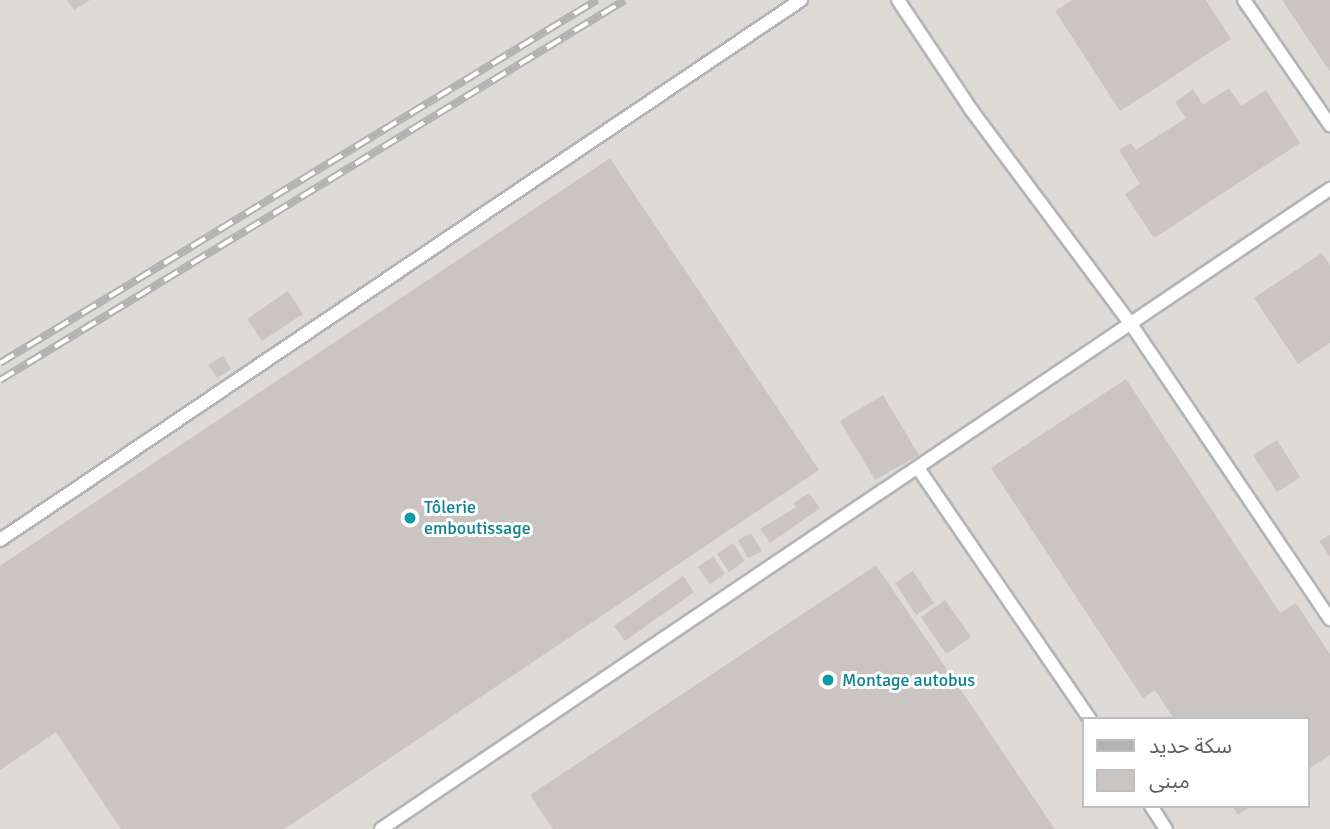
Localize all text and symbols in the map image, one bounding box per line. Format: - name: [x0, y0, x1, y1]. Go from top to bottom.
- place label: Tôlerie emboutissage: [424, 497, 531, 540]
- marker: Tôlerie emboutissage: [402, 510, 418, 526]
- place label: Montage autobus: [842, 669, 975, 691]
- marker: Montage autobus: [820, 672, 836, 688]
- legend: [1082, 717, 1309, 808]
- text: سكة حديد: [1149, 733, 1232, 759]
- text: مبنى: [1149, 768, 1190, 794]

